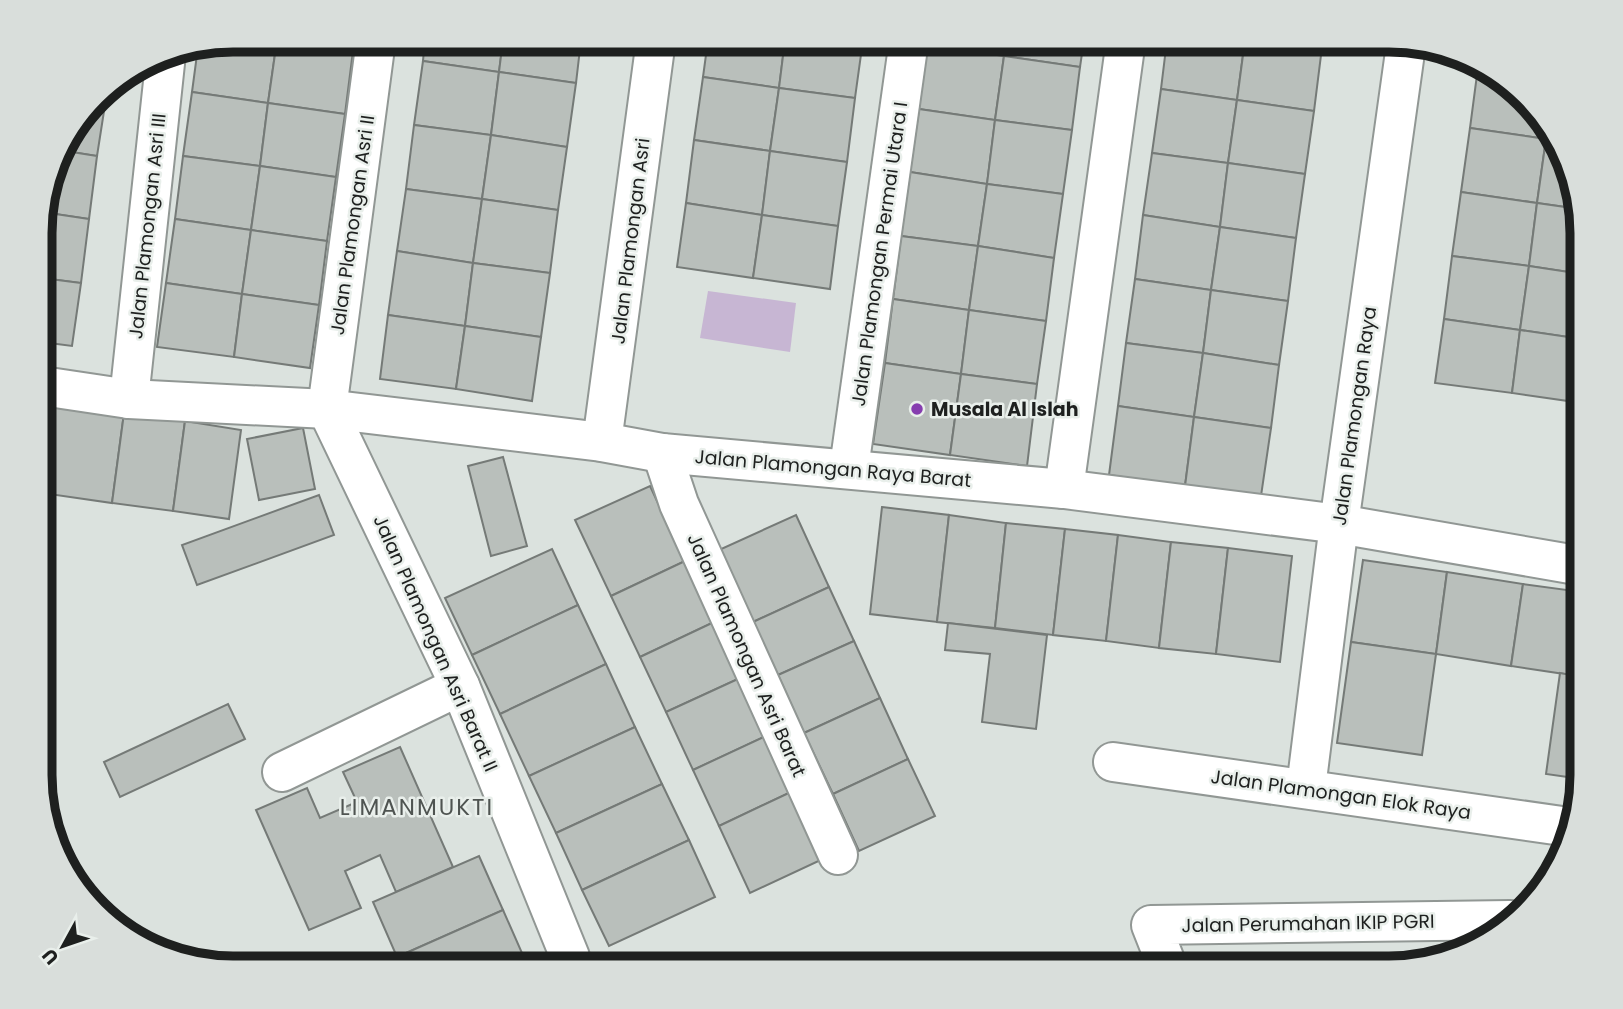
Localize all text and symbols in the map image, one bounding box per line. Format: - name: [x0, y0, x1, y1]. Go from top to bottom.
- street label: Jalan Plamongan Permai Utara I: [845, 100, 914, 408]
- street label: Jalan Plamongan Asri III: [122, 112, 173, 340]
- street label: Jalan Plamongan Asri II: [324, 113, 381, 337]
- street label: Jalan Plamongan Asri: [604, 136, 657, 346]
- street label: Jalan Plamongan Raya: [1326, 305, 1383, 527]
- place label: Musala Al Islah: [931, 396, 1078, 423]
- marker: Musala Al Islah: [909, 401, 925, 417]
- street label: Jalan Plamongan Raya Barat: [694, 443, 972, 494]
- street label: Jalan Plamongan Asri Barat II: [367, 511, 504, 776]
- street label: Jalan Plamongan Asri Barat: [681, 529, 813, 781]
- street label: Jalan Plamongan Elok Raya: [1209, 763, 1473, 826]
- district label: LIMANMUKTI: [340, 791, 494, 823]
- street label: Jalan Perumahan IKIP PGRI: [1181, 908, 1435, 939]
- north arrow: [28, 911, 98, 981]
- text: U: [36, 943, 65, 970]

